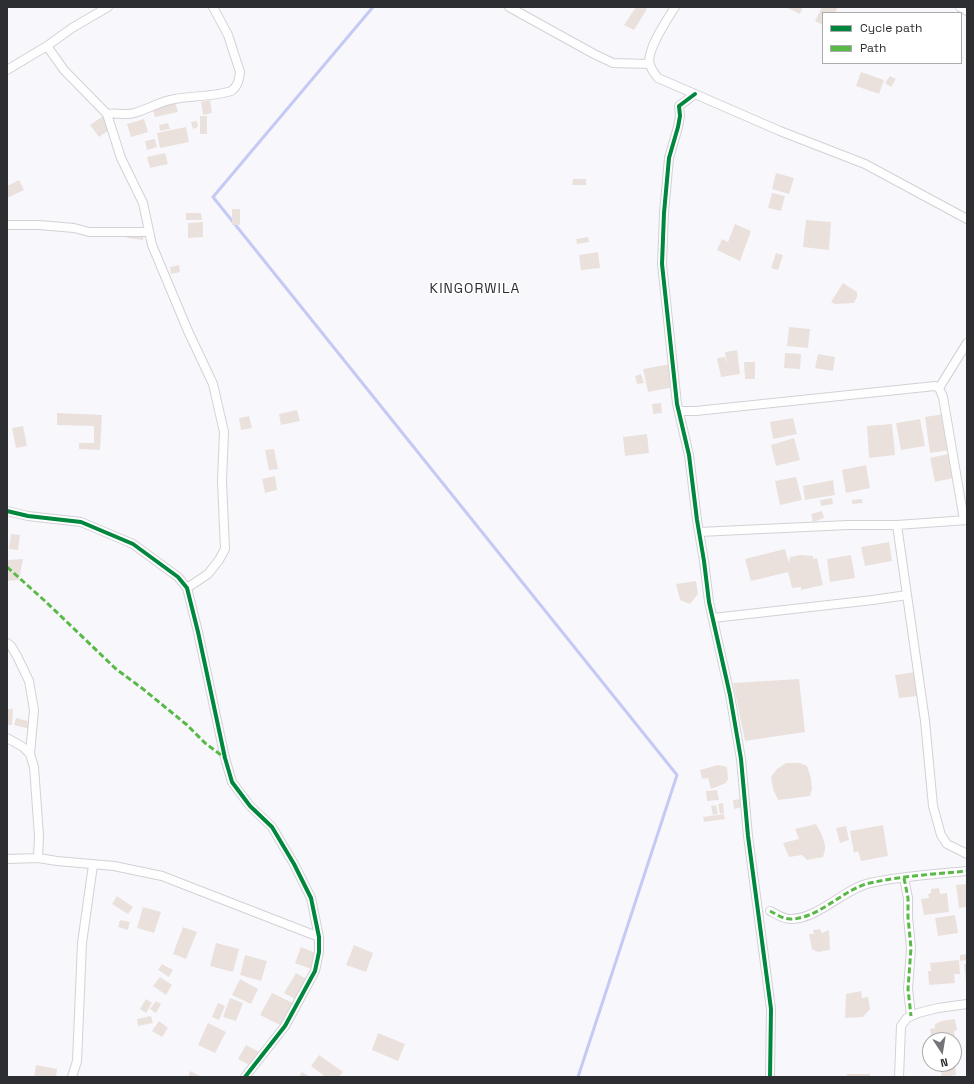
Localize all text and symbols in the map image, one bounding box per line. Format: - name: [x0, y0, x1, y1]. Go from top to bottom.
- legend: [822, 12, 962, 64]
- text: Cycle path: [860, 20, 922, 36]
- text: Path: [860, 40, 886, 56]
- district label: KINGORWILA: [430, 281, 520, 297]
- north arrow: [922, 1032, 962, 1072]
- text: N: [939, 1055, 949, 1070]

